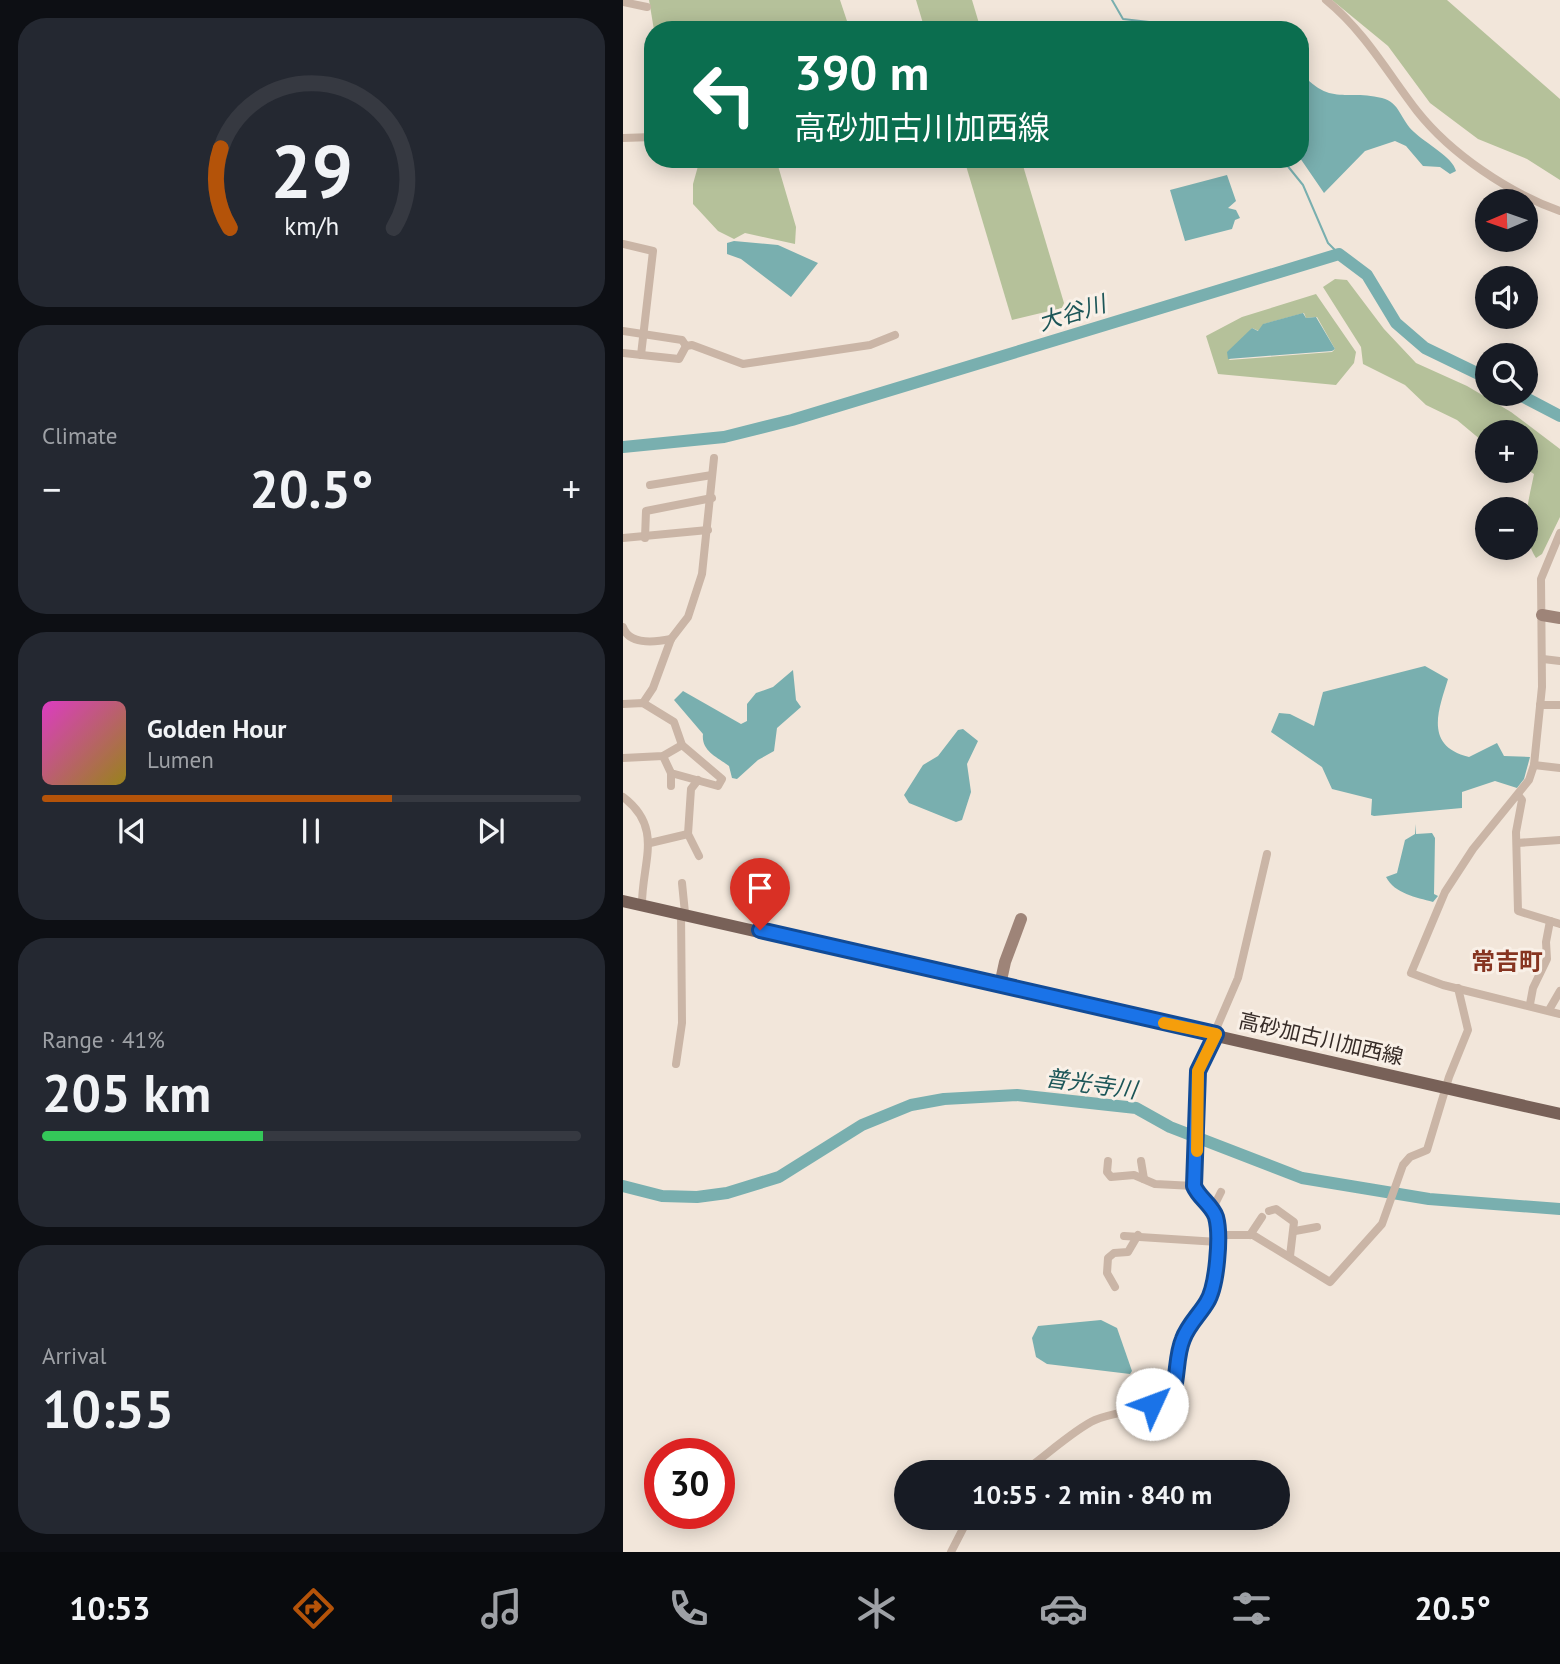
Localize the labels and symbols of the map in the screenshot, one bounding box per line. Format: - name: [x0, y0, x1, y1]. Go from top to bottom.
- north arrow: [1475, 189, 1538, 252]
- water label: 大谷川: [1035, 288, 1112, 336]
- pin: [730, 858, 790, 930]
- district label: 常吉町: [1471, 946, 1543, 977]
- street label: 高砂加古川加西線: [1236, 1006, 1406, 1071]
- water label: 普光寺川: [1043, 1063, 1142, 1105]
- position arrow: [1115, 1367, 1189, 1441]
- speed limit sign: 30: [644, 1438, 735, 1529]

